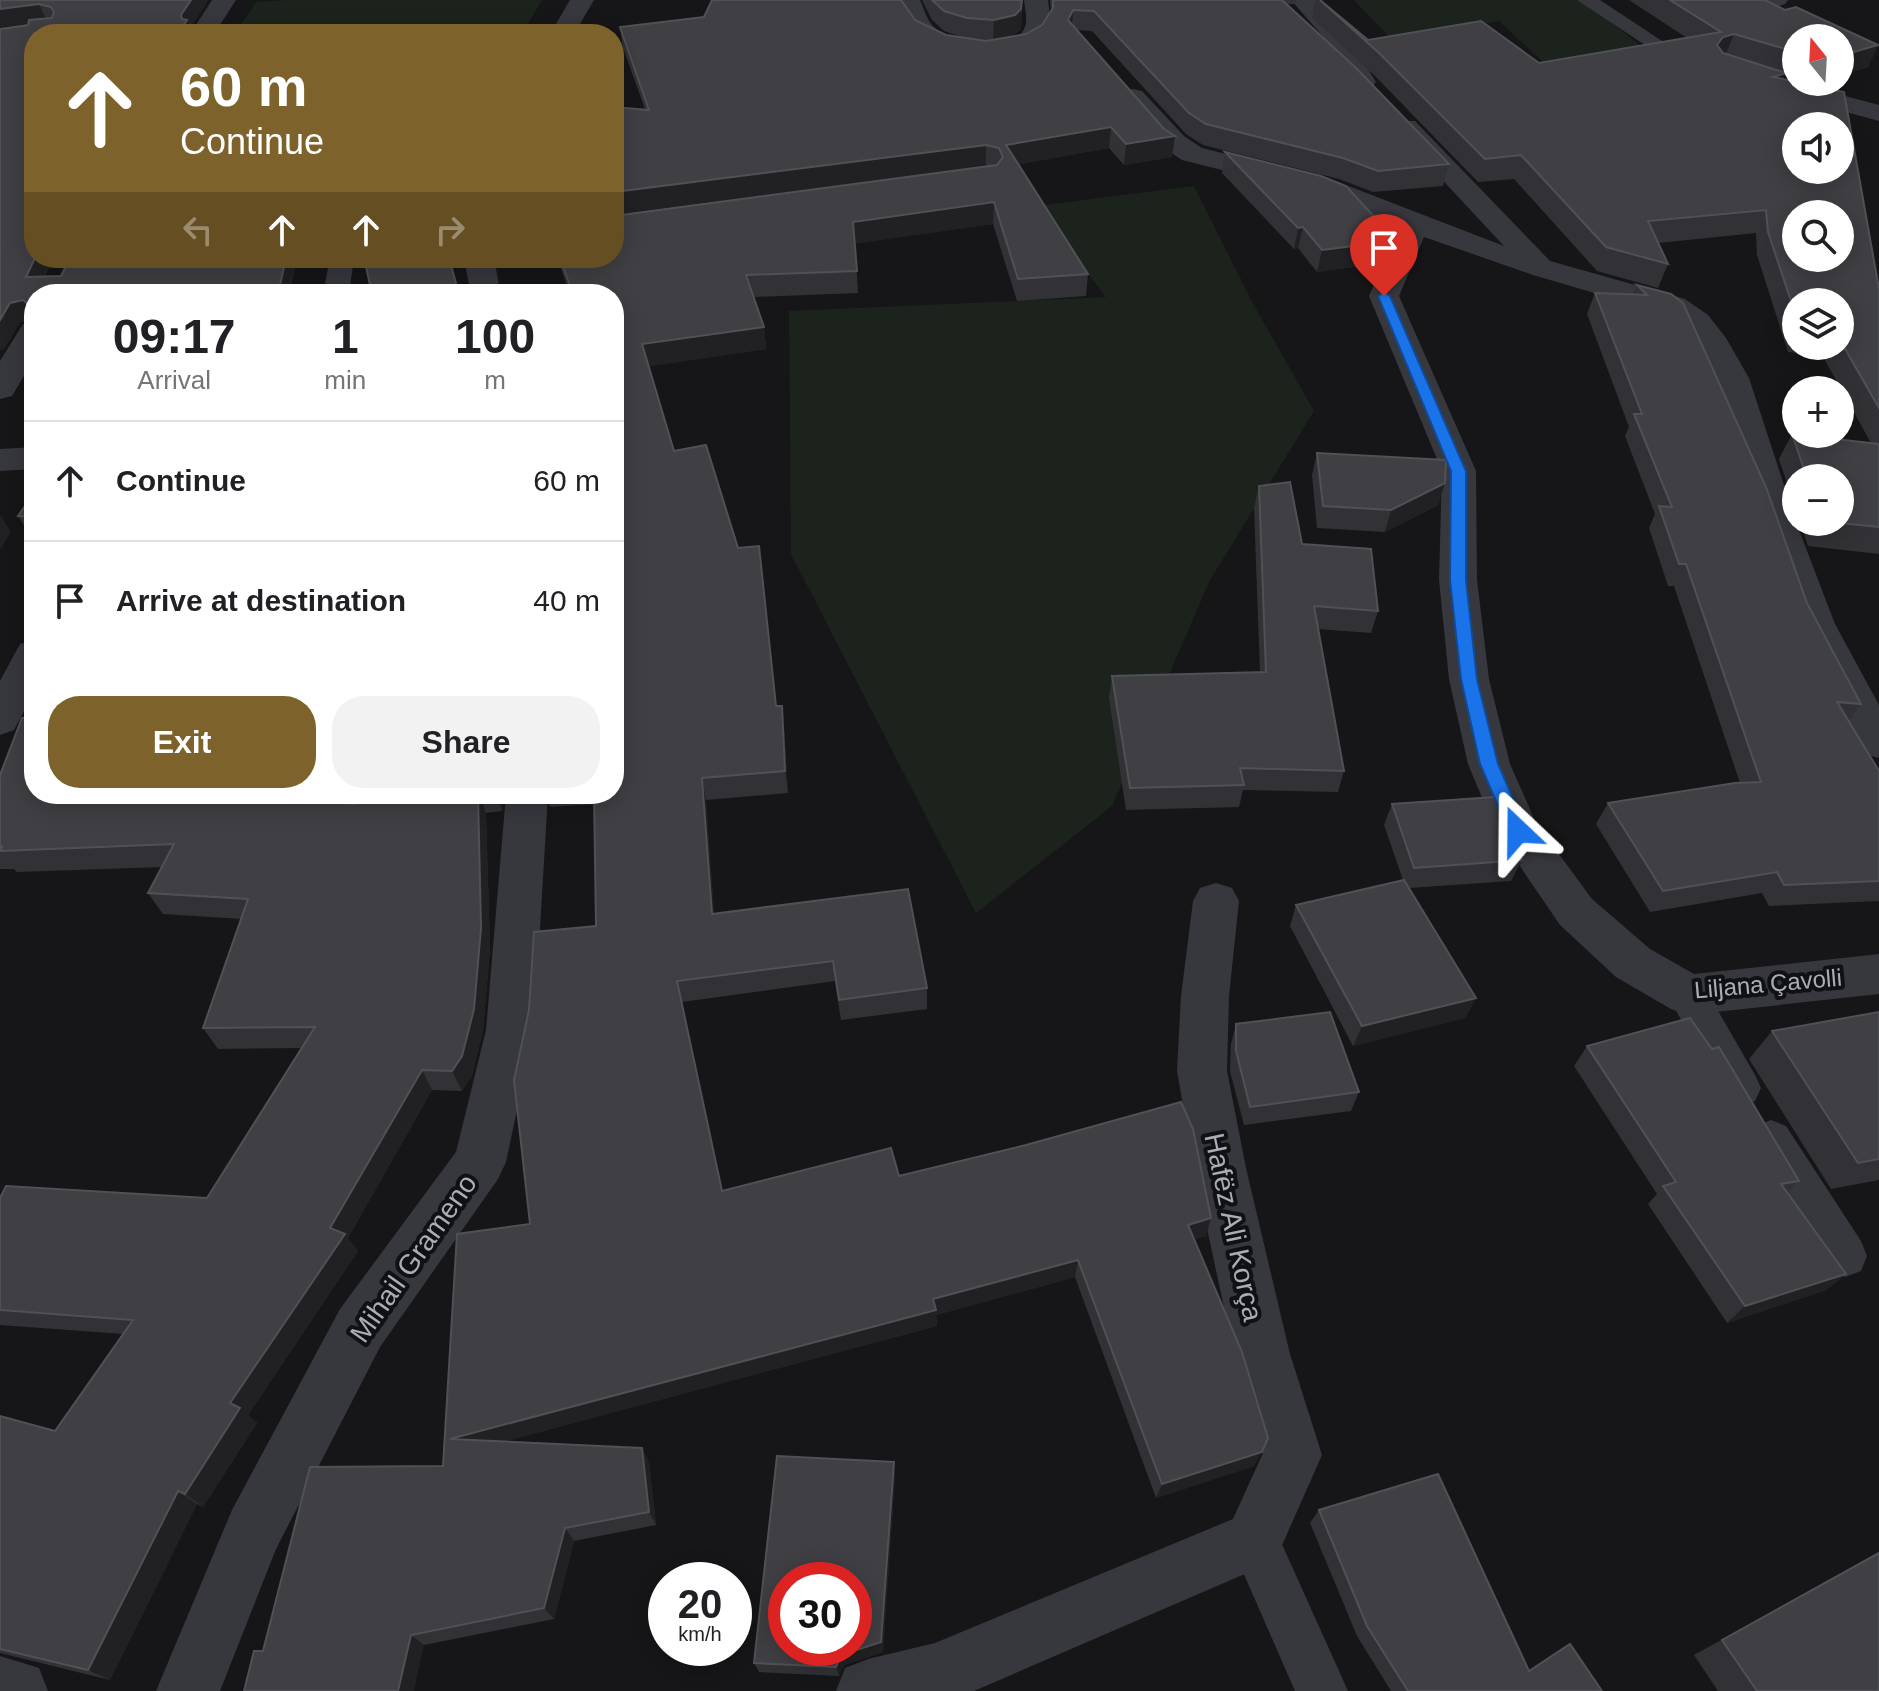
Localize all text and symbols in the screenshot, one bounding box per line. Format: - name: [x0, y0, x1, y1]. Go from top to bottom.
- north arrow: [1782, 24, 1854, 96]
- map controls: [1782, 24, 1854, 536]
- text: 60 m: [180, 55, 308, 118]
- icon: ahead: [48, 56, 152, 160]
- button: sound: [1782, 112, 1854, 184]
- text: Continue: [180, 121, 324, 162]
- button: search: [1782, 200, 1854, 272]
- icon: left: [176, 208, 220, 252]
- icon: ahead: [260, 208, 304, 252]
- icon: ahead: [344, 208, 388, 252]
- icon: right: [428, 208, 472, 252]
- pin: [1350, 214, 1418, 296]
- icon: arrive: [1362, 226, 1406, 270]
- button: layers: [1782, 288, 1854, 360]
- text: 09:17: [113, 310, 236, 363]
- text: 1: [332, 310, 359, 363]
- text: 100: [455, 310, 535, 363]
- text: Arrival: [137, 365, 211, 395]
- text: min: [324, 365, 366, 395]
- text: m: [484, 365, 506, 395]
- button: +: [1782, 376, 1854, 448]
- icon: ahead: [48, 459, 92, 503]
- text: Continue: [116, 464, 246, 497]
- text: 60 m: [533, 464, 600, 497]
- button: −: [1782, 464, 1854, 536]
- icon: arrive: [48, 579, 92, 623]
- text: Arrive at destination: [116, 584, 406, 617]
- text: 40 m: [533, 584, 600, 617]
- button: Exit: [48, 696, 316, 788]
- button: Share: [332, 696, 600, 788]
- position arrow: [1476, 789, 1560, 873]
- street label: Liljana Çavolli: [1693, 964, 1843, 1003]
- street label: Hafëz Ali Korça: [1198, 1130, 1269, 1324]
- street label: Mihail Grameno: [344, 1168, 483, 1348]
- speed limit sign: 30: [768, 1562, 872, 1666]
- text: 20: [678, 1582, 722, 1626]
- text: km/h: [678, 1623, 722, 1645]

